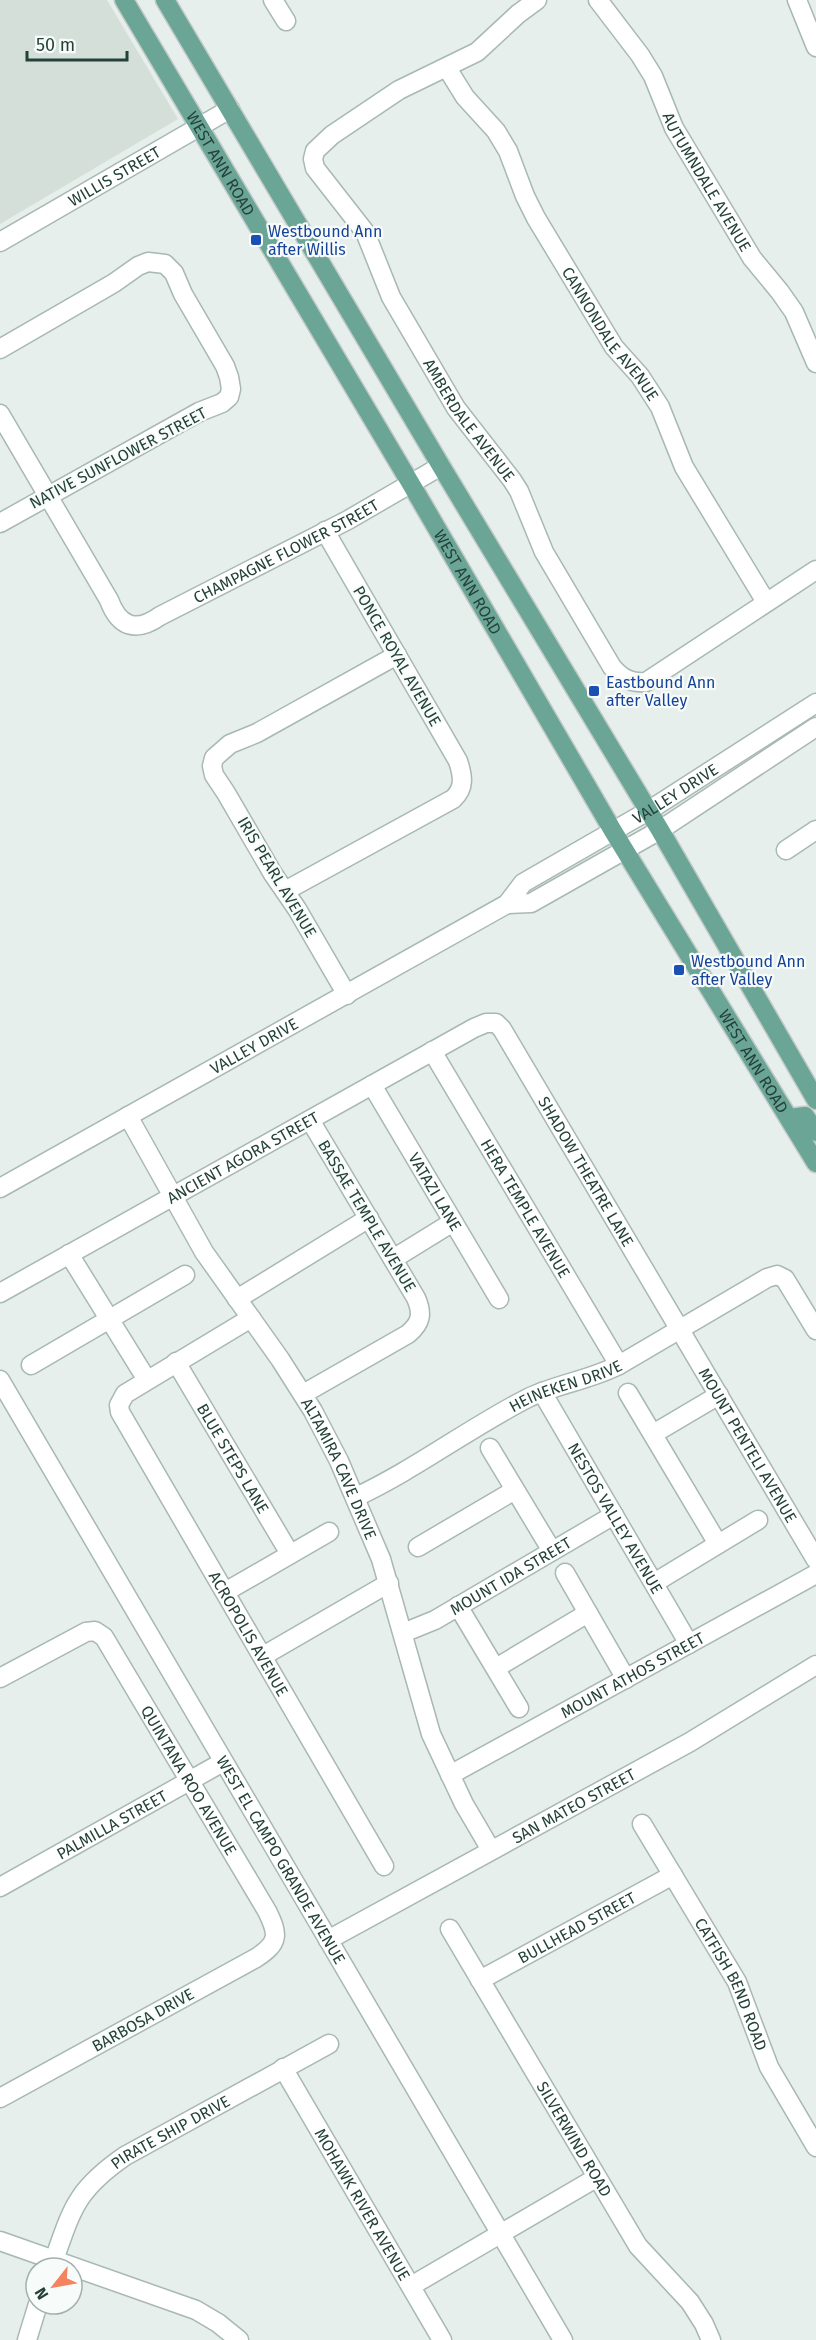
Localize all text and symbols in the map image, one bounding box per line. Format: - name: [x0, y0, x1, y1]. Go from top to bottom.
- scale bar: [27, 24, 128, 62]
- text: 50 m: [36, 34, 75, 56]
- street label: WEST ANN ROAD: [183, 108, 259, 219]
- street label: AUTUMNDALE AVENUE: [659, 109, 755, 255]
- street label: WILLIS STREET: [65, 141, 164, 210]
- place label: Westbound Ann after Willis: [268, 222, 382, 259]
- marker: Westbound Ann after Willis: [249, 233, 263, 247]
- street label: CANNONDALE AVENUE: [558, 263, 663, 404]
- street label: AMBERDALE AVENUE: [420, 355, 519, 485]
- street label: NATIVE SUNFLOWER STREET: [26, 403, 210, 513]
- street label: CHAMPAGNE FLOWER STREET: [190, 495, 383, 607]
- street label: WEST ANN ROAD: [430, 526, 506, 638]
- street label: PONCE ROYAL AVENUE: [349, 582, 445, 730]
- place label: Eastbound Ann after Valley: [606, 673, 715, 710]
- marker: Eastbound Ann after Valley: [587, 684, 601, 698]
- street label: VALLEY DRIVE: [629, 759, 721, 827]
- street label: IRIS PEARL AVENUE: [233, 813, 321, 941]
- place label: Westbound Ann after Valley: [691, 952, 805, 989]
- marker: Westbound Ann after Valley: [672, 963, 686, 977]
- street label: WEST ANN ROAD: [715, 1006, 793, 1116]
- street label: VALLEY DRIVE: [207, 1014, 301, 1078]
- street label: SHADOW THEATRE LANE: [534, 1093, 638, 1250]
- street label: ANCIENT AGORA STREET: [163, 1107, 323, 1207]
- street label: HERA TEMPLE AVENUE: [477, 1135, 574, 1281]
- street label: BASSAE TEMPLE AVENUE: [314, 1137, 420, 1295]
- street label: VATAZI LANE: [405, 1149, 466, 1234]
- street label: HEINEKEN DRIVE: [506, 1356, 625, 1416]
- street label: MOUNT PENTELI AVENUE: [695, 1364, 801, 1526]
- street label: ALTAMIRA CAVE DRIVE: [298, 1394, 381, 1542]
- street label: BLUE STEPS LANE: [193, 1400, 273, 1517]
- street label: NESTOS VALLEY AVENUE: [564, 1439, 667, 1597]
- street label: MOUNT IDA STREET: [446, 1532, 575, 1619]
- street label: ACROPOLIS AVENUE: [205, 1568, 293, 1699]
- street label: MOUNT ATHOS STREET: [557, 1628, 708, 1722]
- street label: QUINTANA ROO AVENUE: [137, 1702, 241, 1858]
- street label: WEST EL CAMPO GRANDE AVENUE: [213, 1752, 350, 1967]
- street label: SAN MATEO STREET: [509, 1764, 639, 1847]
- street label: PALMILLA STREET: [53, 1786, 171, 1863]
- street label: BULLHEAD STREET: [514, 1887, 639, 1967]
- street label: CATFISH BEND ROAD: [691, 1914, 771, 2053]
- street label: BARBOSA DRIVE: [89, 1984, 197, 2056]
- street label: SILVERWIND ROAD: [533, 2078, 616, 2200]
- street label: PIRATE SHIP DRIVE: [107, 2091, 233, 2173]
- street label: MOHAWK RIVER AVENUE: [311, 2125, 415, 2284]
- north arrow: [24, 2256, 84, 2316]
- text: N: [31, 2284, 52, 2303]

